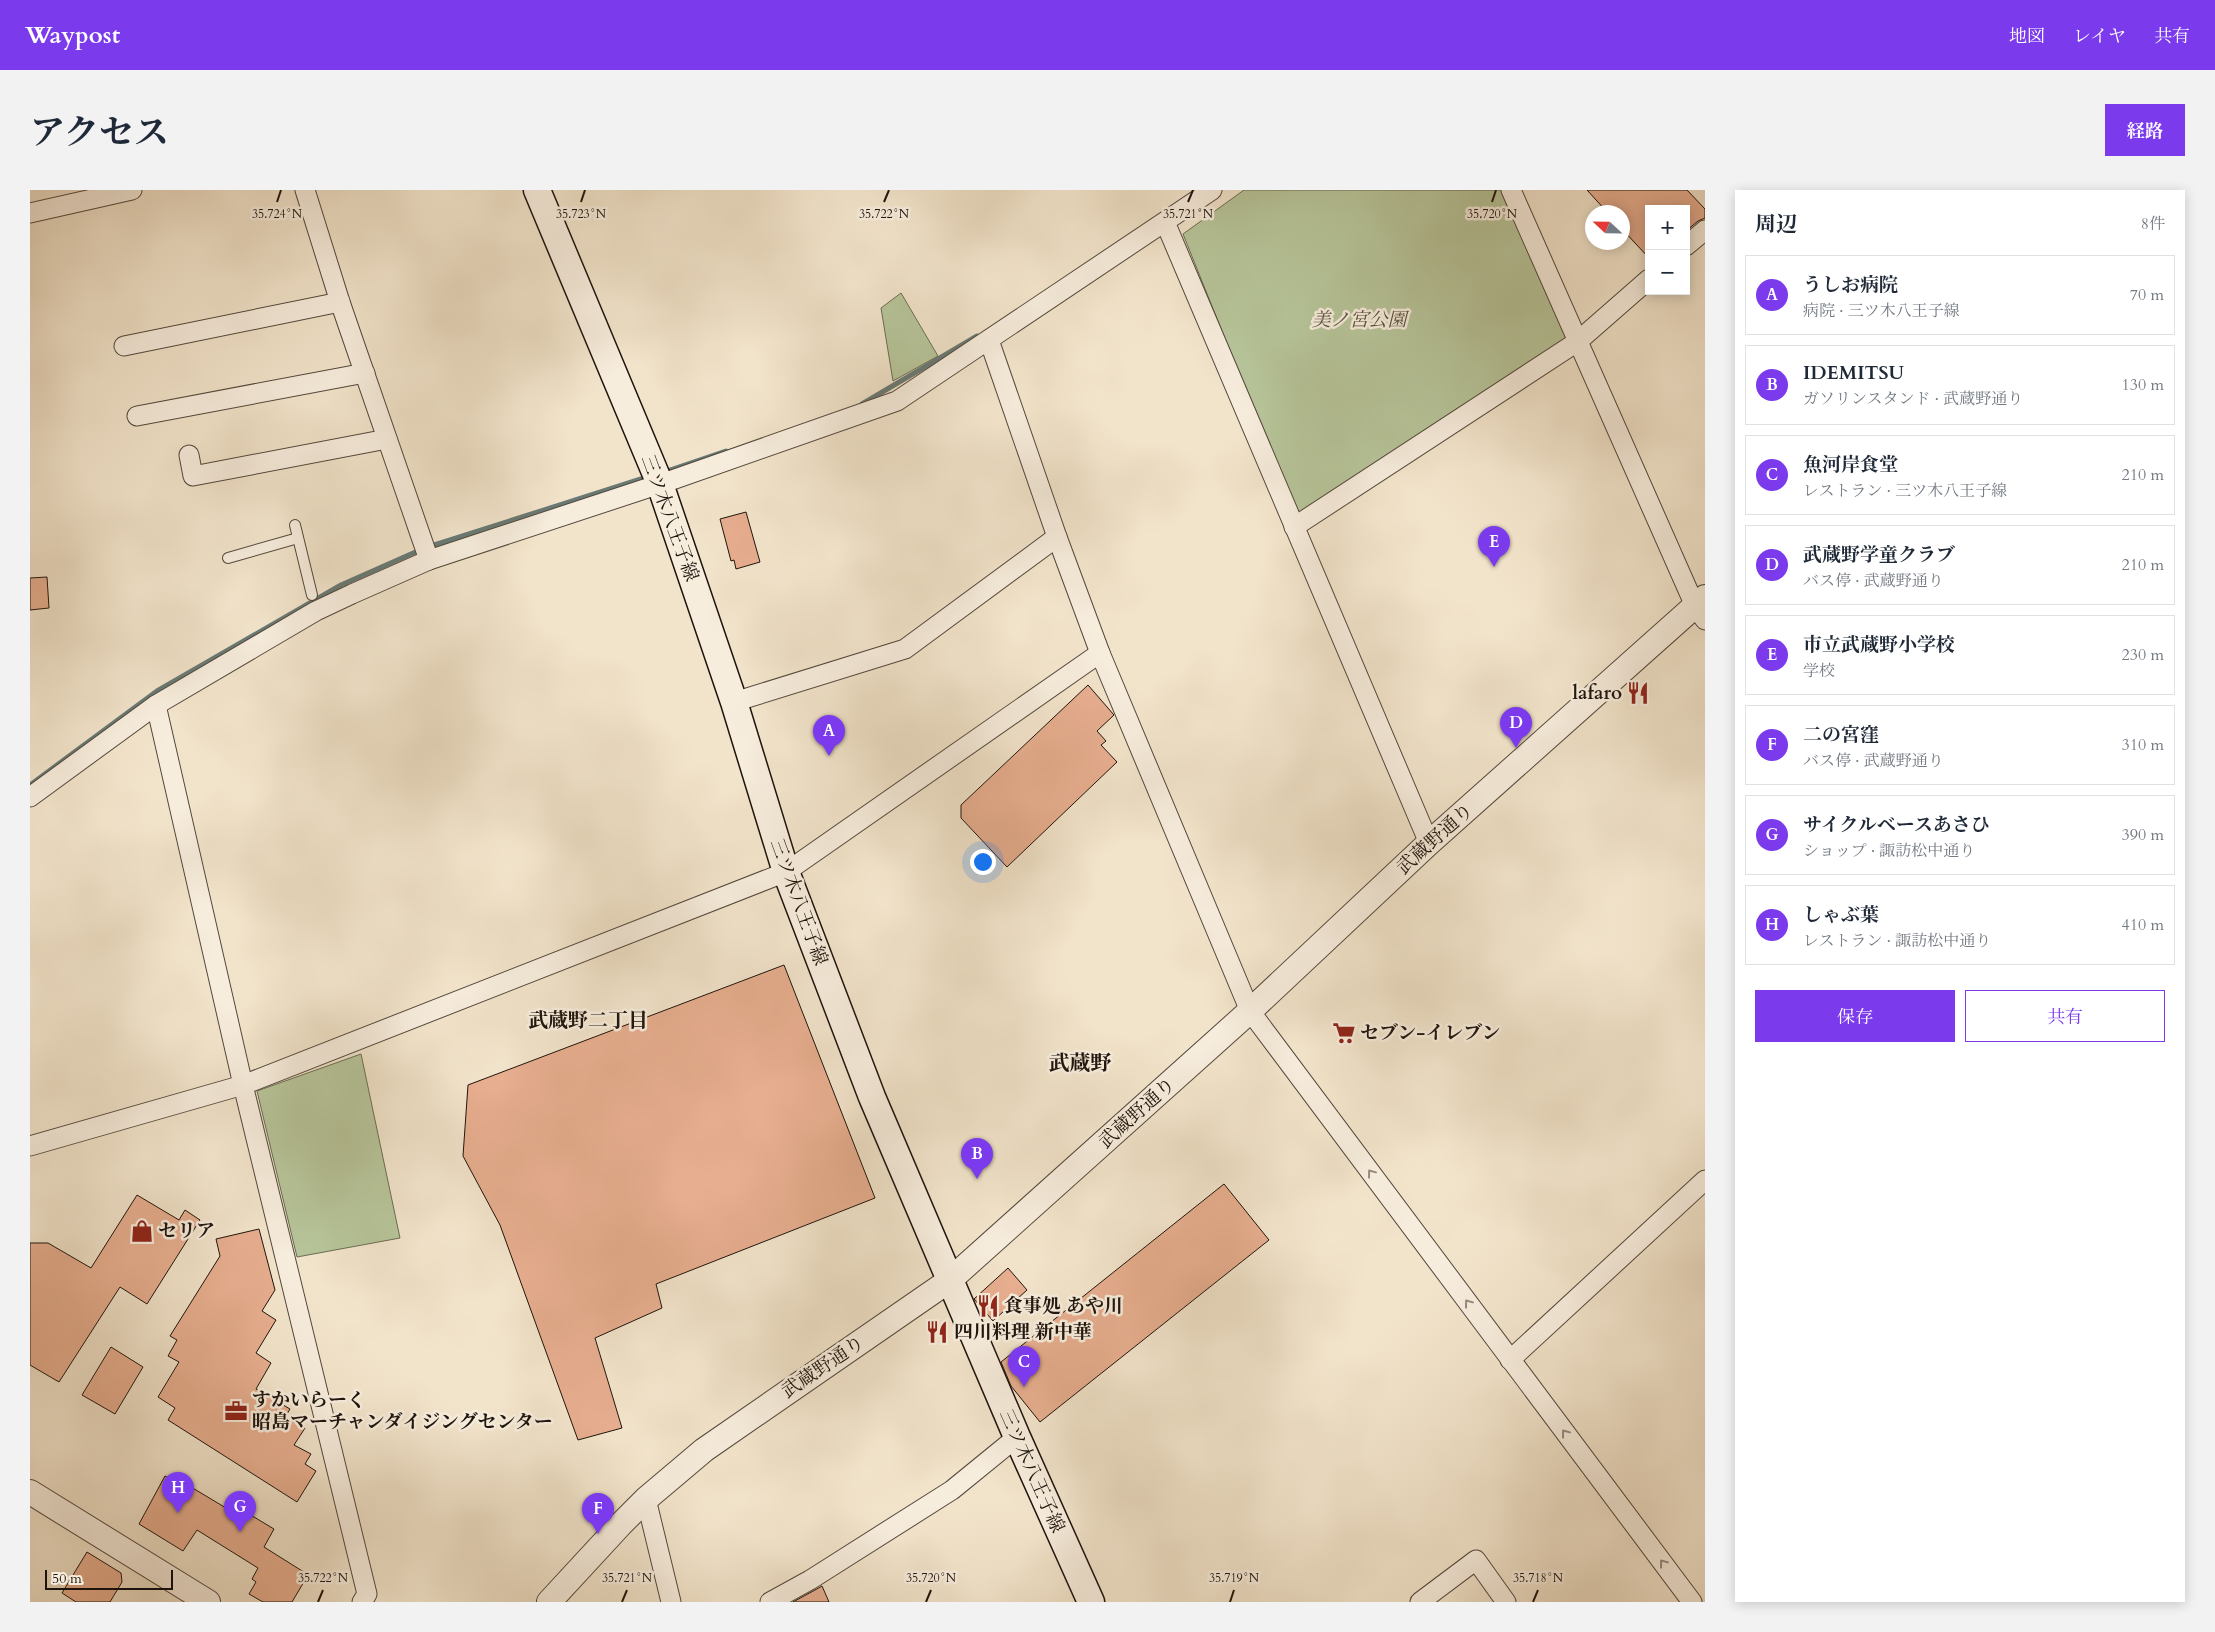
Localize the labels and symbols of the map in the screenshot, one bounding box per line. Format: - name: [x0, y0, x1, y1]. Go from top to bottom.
- north arrow: [1585, 205, 1630, 250]
- text: 35.724°N: [252, 206, 303, 222]
- text: 35.723°N: [556, 206, 607, 222]
- text: 35.722°N: [859, 206, 910, 222]
- text: 35.721°N: [1163, 206, 1214, 222]
- text: 35.720°N: [1467, 206, 1518, 222]
- park label: 美ノ宮公園: [1311, 307, 1409, 333]
- street label: 三ツ木八王子線: [635, 451, 705, 585]
- pin: E: [1478, 526, 1510, 567]
- place label: lafaro: [1573, 680, 1622, 706]
- restaurant icon: lafaro: [1625, 680, 1651, 706]
- pin: D: [1500, 707, 1532, 748]
- pin: A: [813, 715, 845, 756]
- street label: 武蔵野通り: [1391, 798, 1479, 880]
- street label: 三ツ木八王子線: [764, 835, 834, 969]
- your location: [970, 849, 996, 875]
- district label: 武蔵野二丁目: [528, 1007, 648, 1034]
- supermarket icon: セブン-イレブン: [1331, 1020, 1357, 1046]
- place label: セブン-イレブン: [1360, 1020, 1501, 1046]
- district label: 武蔵野: [1049, 1049, 1112, 1078]
- street label: 武蔵野通り: [1093, 1072, 1181, 1154]
- pin: B: [961, 1138, 993, 1179]
- one-way arrow: [1368, 1170, 1376, 1179]
- shop icon: セリア: [129, 1218, 155, 1244]
- place label: セリア: [158, 1218, 215, 1244]
- restaurant icon: 食事処 あや川: [975, 1293, 1001, 1319]
- place label: 食事処 あや川: [1004, 1293, 1123, 1319]
- one-way arrow: [1465, 1300, 1473, 1309]
- restaurant icon: 四川料理 新中華: [924, 1319, 950, 1345]
- place label: 四川料理 新中華: [954, 1319, 1092, 1345]
- street label: 武蔵野通り: [776, 1330, 870, 1404]
- pin: C: [1008, 1346, 1040, 1387]
- place label: すかいらーく 昭島マーチャンダイジングセンター: [252, 1387, 553, 1435]
- office icon: すかいらーく 昭島マーチャンダイジングセンター: [223, 1398, 249, 1424]
- street label: 三ツ木八王子線: [993, 1405, 1071, 1537]
- one-way arrow: [1562, 1429, 1571, 1439]
- pin: H: [162, 1472, 194, 1513]
- pin: G: [224, 1491, 256, 1532]
- pin: F: [582, 1493, 614, 1534]
- one-way arrow: [1660, 1560, 1668, 1569]
- scale bar: [45, 1567, 172, 1590]
- text: 35.722°N: [298, 1570, 349, 1586]
- text: 35.721°N: [602, 1570, 653, 1586]
- text: 35.720°N: [906, 1570, 957, 1586]
- text: 35.719°N: [1209, 1570, 1260, 1586]
- text: 35.718°N: [1513, 1570, 1564, 1586]

